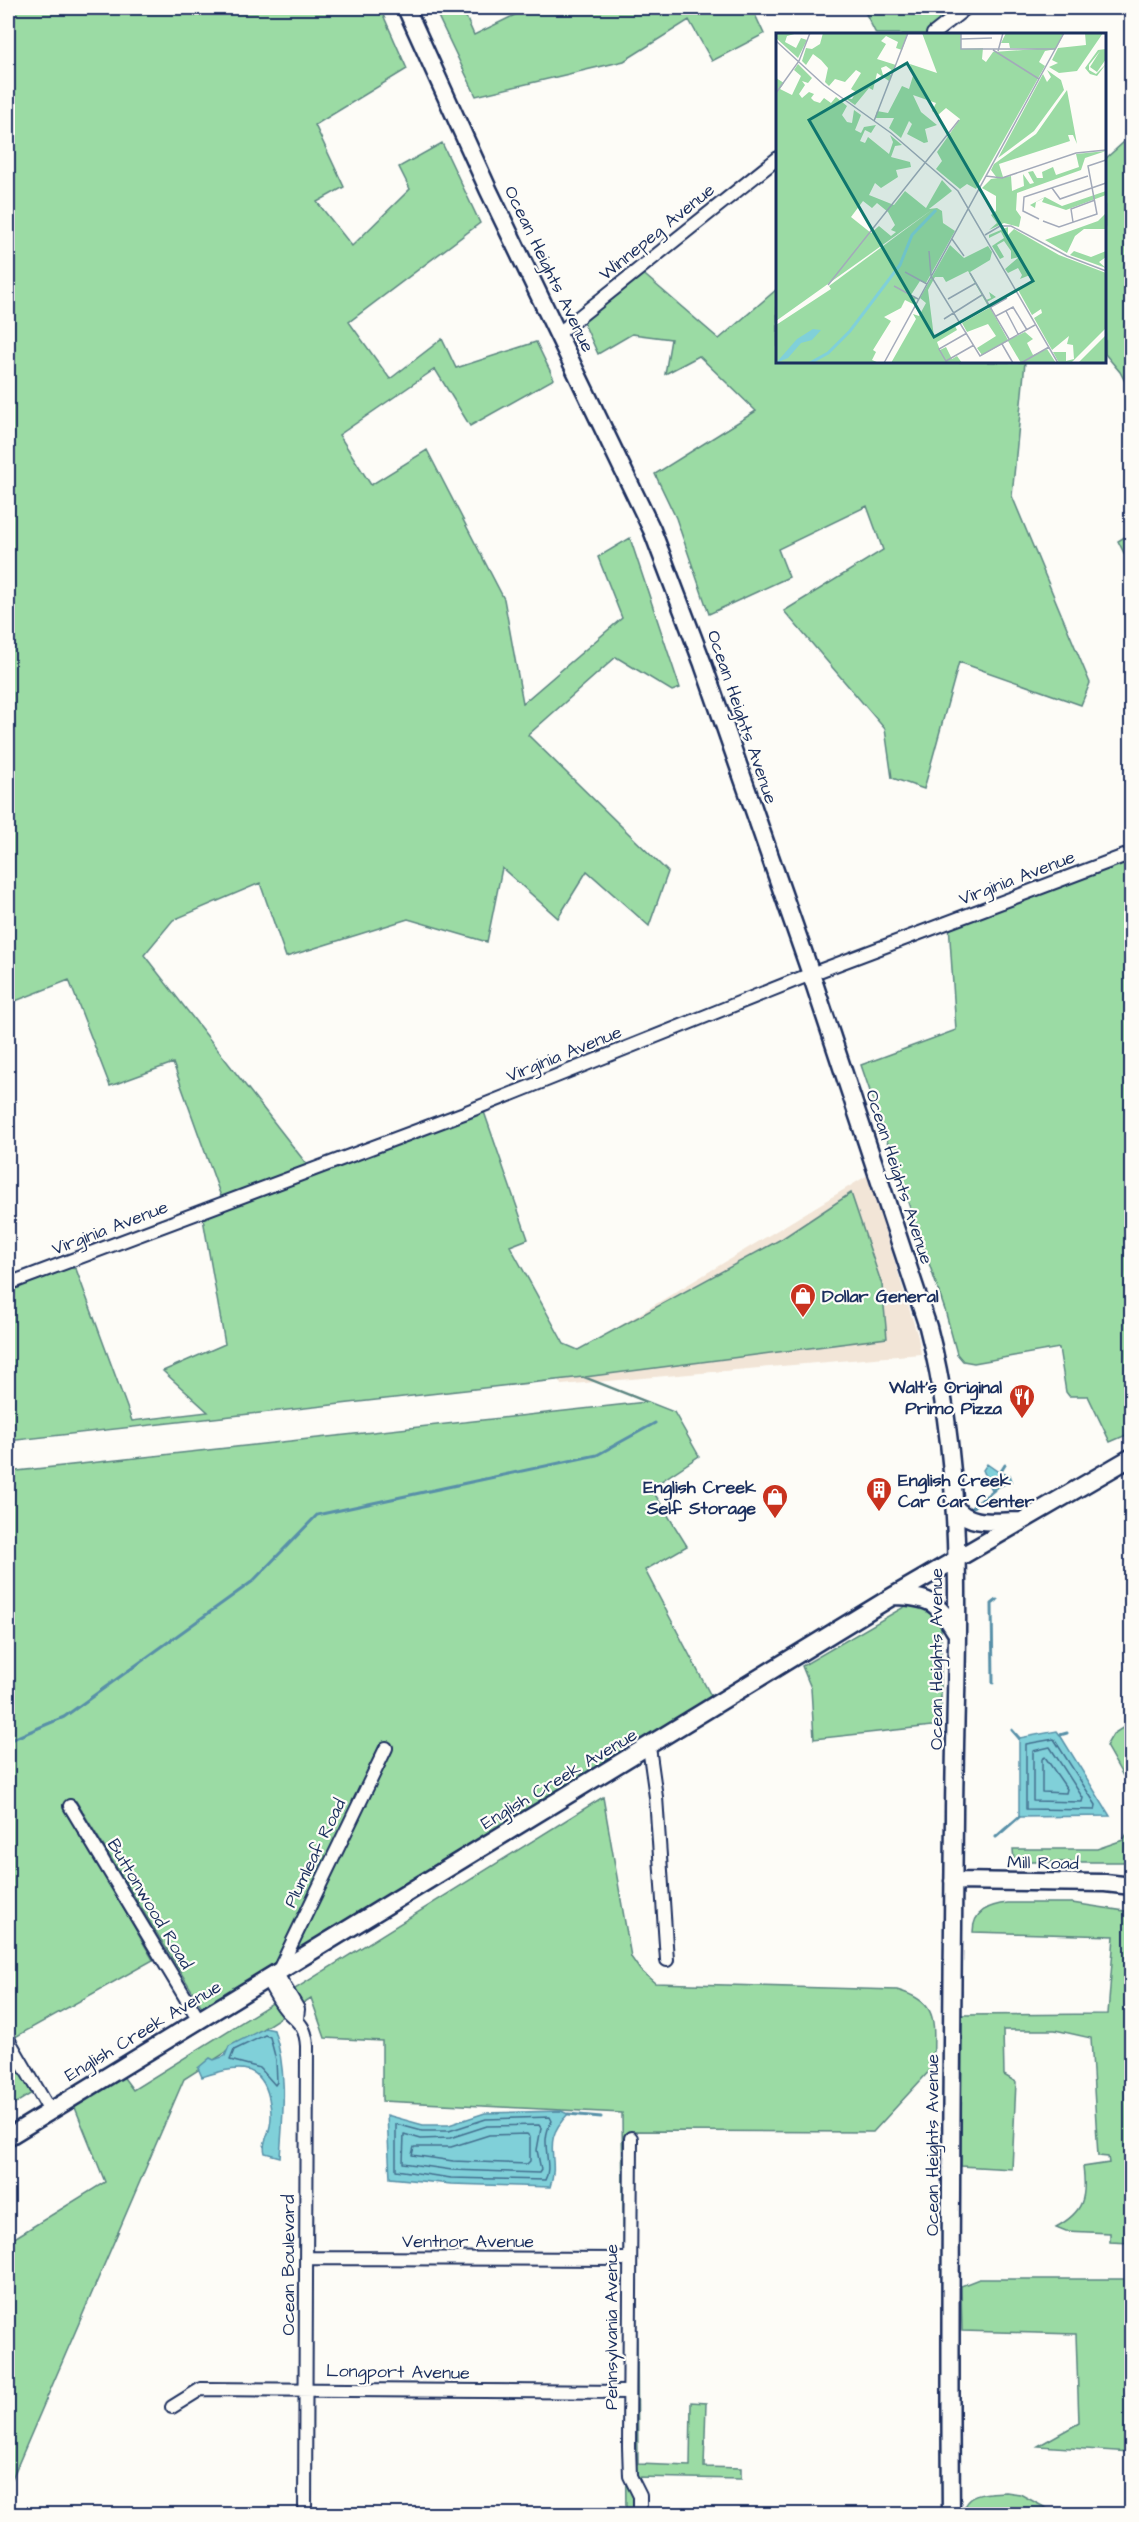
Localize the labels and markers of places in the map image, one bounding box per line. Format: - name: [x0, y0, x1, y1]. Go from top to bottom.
- shop icon: Dollar General: [788, 1281, 818, 1319]
- place label: Dollar General: [822, 1284, 939, 1309]
- place label: Walt's Original Primo Pizza: [888, 1375, 1003, 1421]
- restaurant icon: Walt's Original Primo Pizza: [1007, 1382, 1037, 1420]
- place label: English Creek Car Car Center: [898, 1468, 1035, 1514]
- place label: English Creek Self Storage: [643, 1475, 757, 1522]
- building icon: English Creek Car Car Center: [864, 1475, 894, 1513]
- shop icon: English Creek Self Storage: [760, 1482, 790, 1520]

